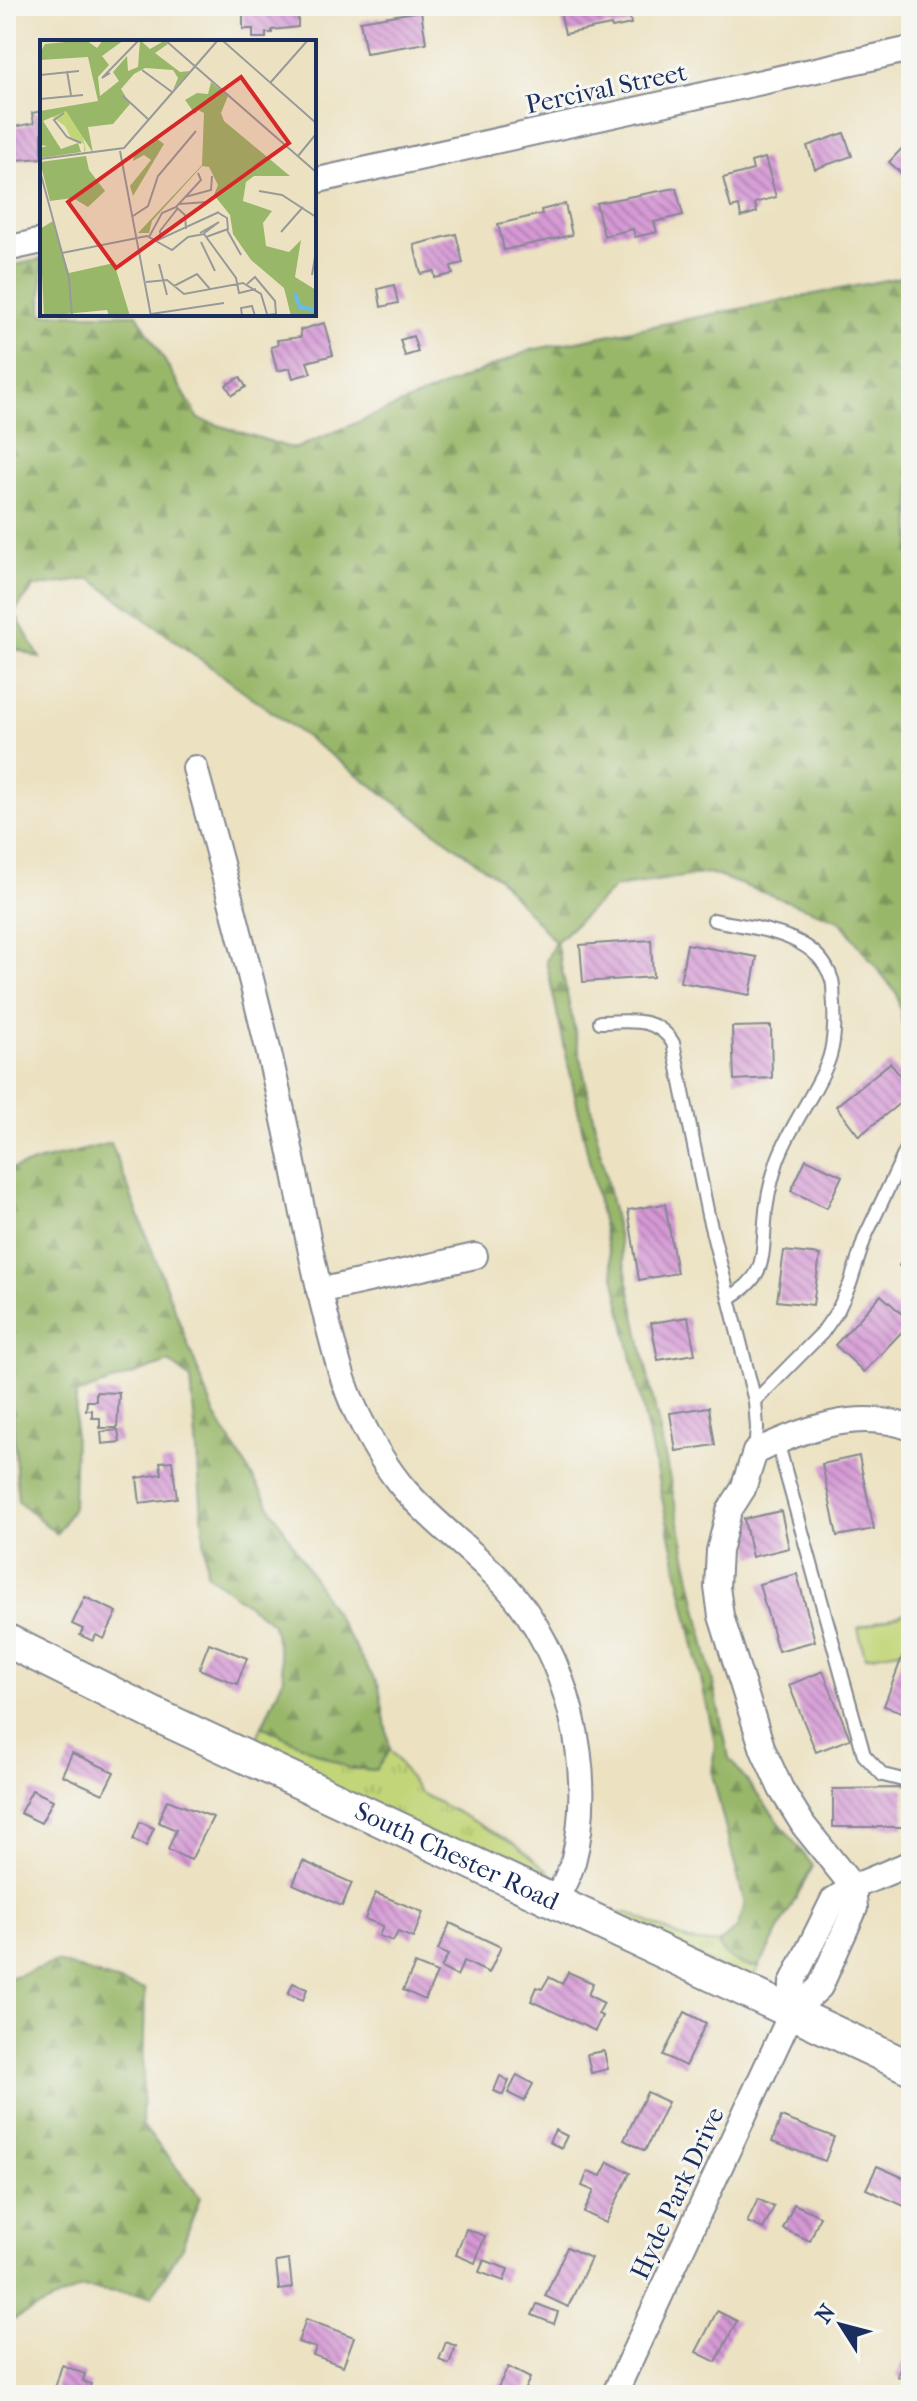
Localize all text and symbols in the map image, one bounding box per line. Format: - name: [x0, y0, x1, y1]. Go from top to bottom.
- inset map: [40, 40, 316, 316]
- street label: Percival Street: [523, 56, 690, 121]
- street label: South Chester Road: [350, 1795, 565, 1918]
- street label: Hyde Park Drive: [624, 2102, 731, 2284]
- north arrow: [801, 2285, 881, 2365]
- text: N: [810, 2299, 841, 2328]

